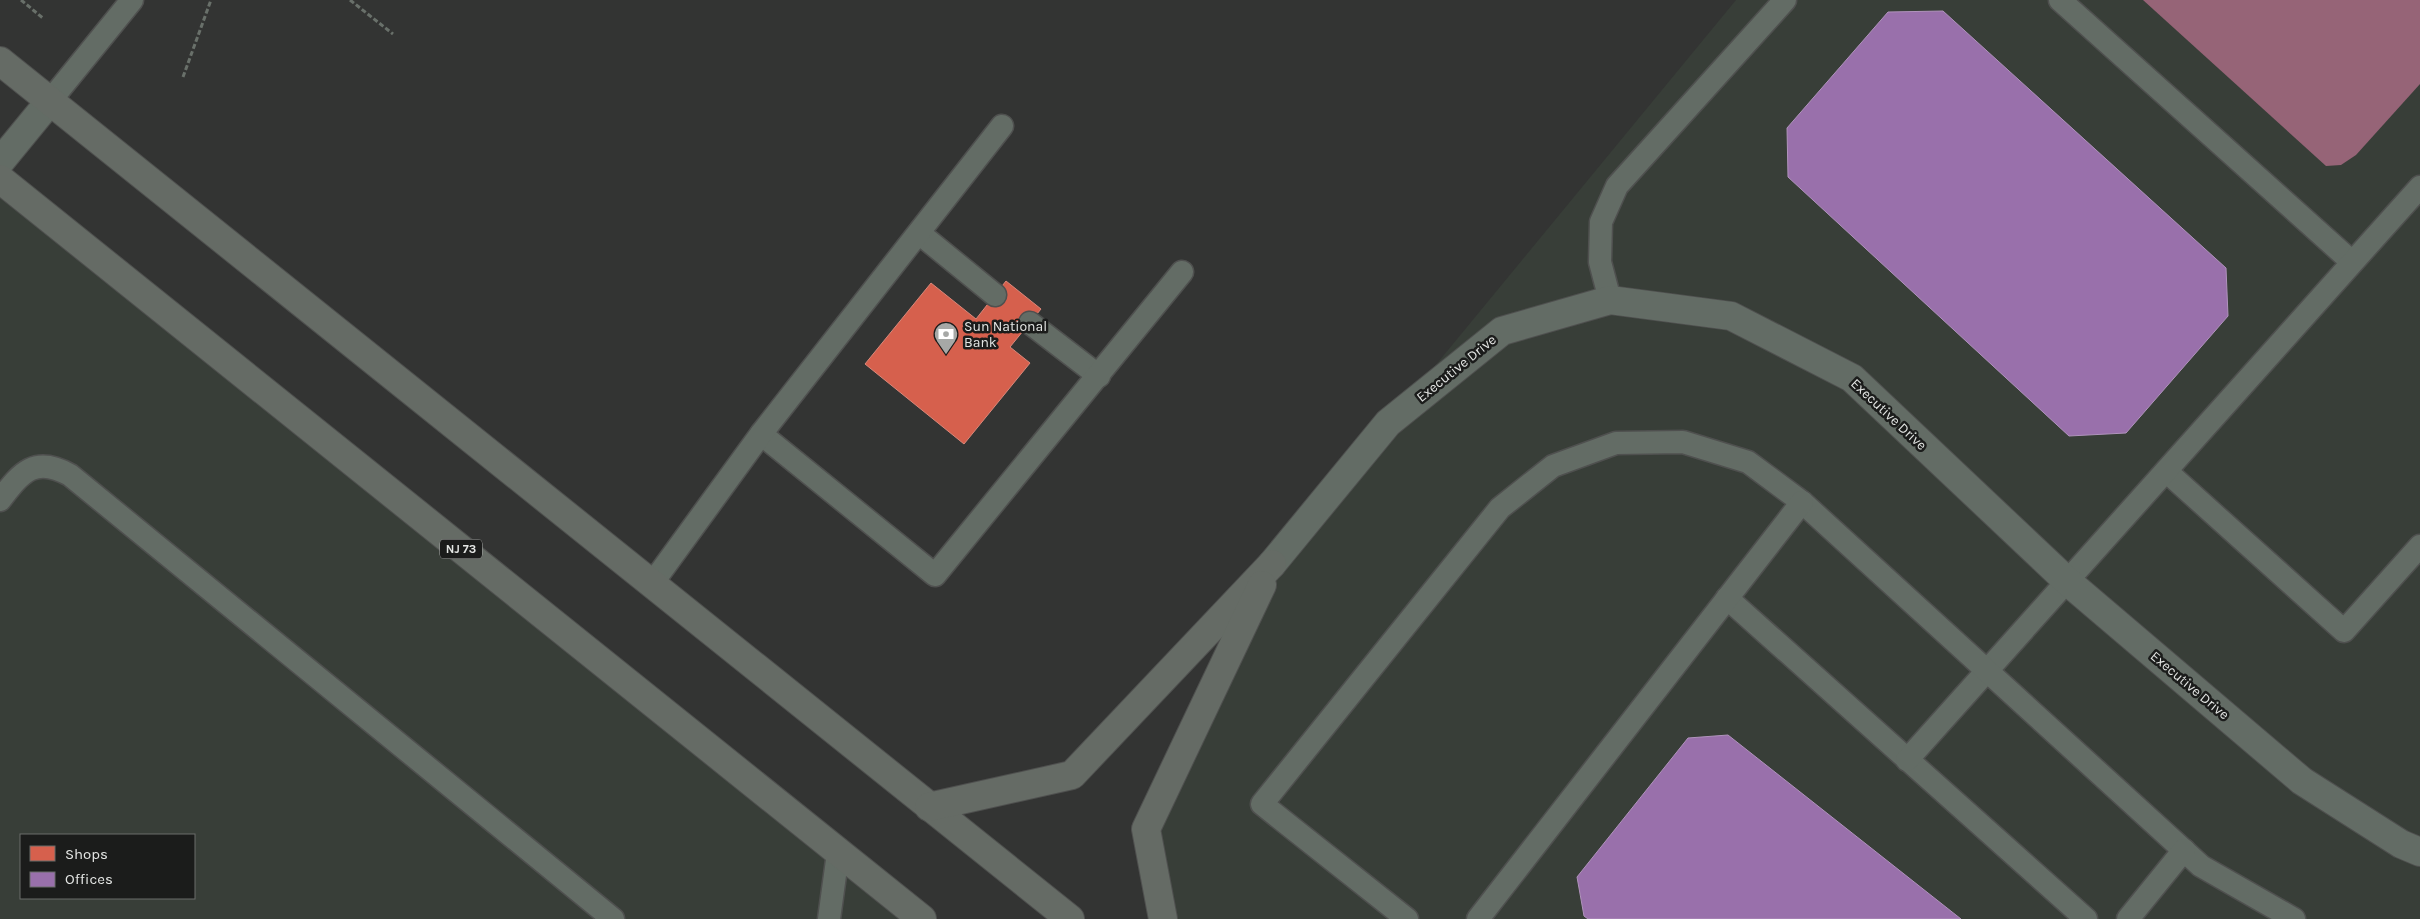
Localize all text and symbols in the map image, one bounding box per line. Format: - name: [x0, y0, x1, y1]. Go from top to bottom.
- place label: Sun National Bank: [964, 318, 1047, 351]
- bank icon: Sun National Bank: [933, 321, 959, 355]
- street label: Executive Drive: [1413, 331, 1500, 406]
- street label: Executive Drive: [1847, 375, 1930, 454]
- road number: NJ 73: [440, 540, 482, 558]
- street label: Executive Drive: [2147, 648, 2233, 723]
- legend: [20, 834, 195, 899]
- text: Shops: [65, 845, 108, 863]
- text: Offices: [65, 870, 113, 888]

